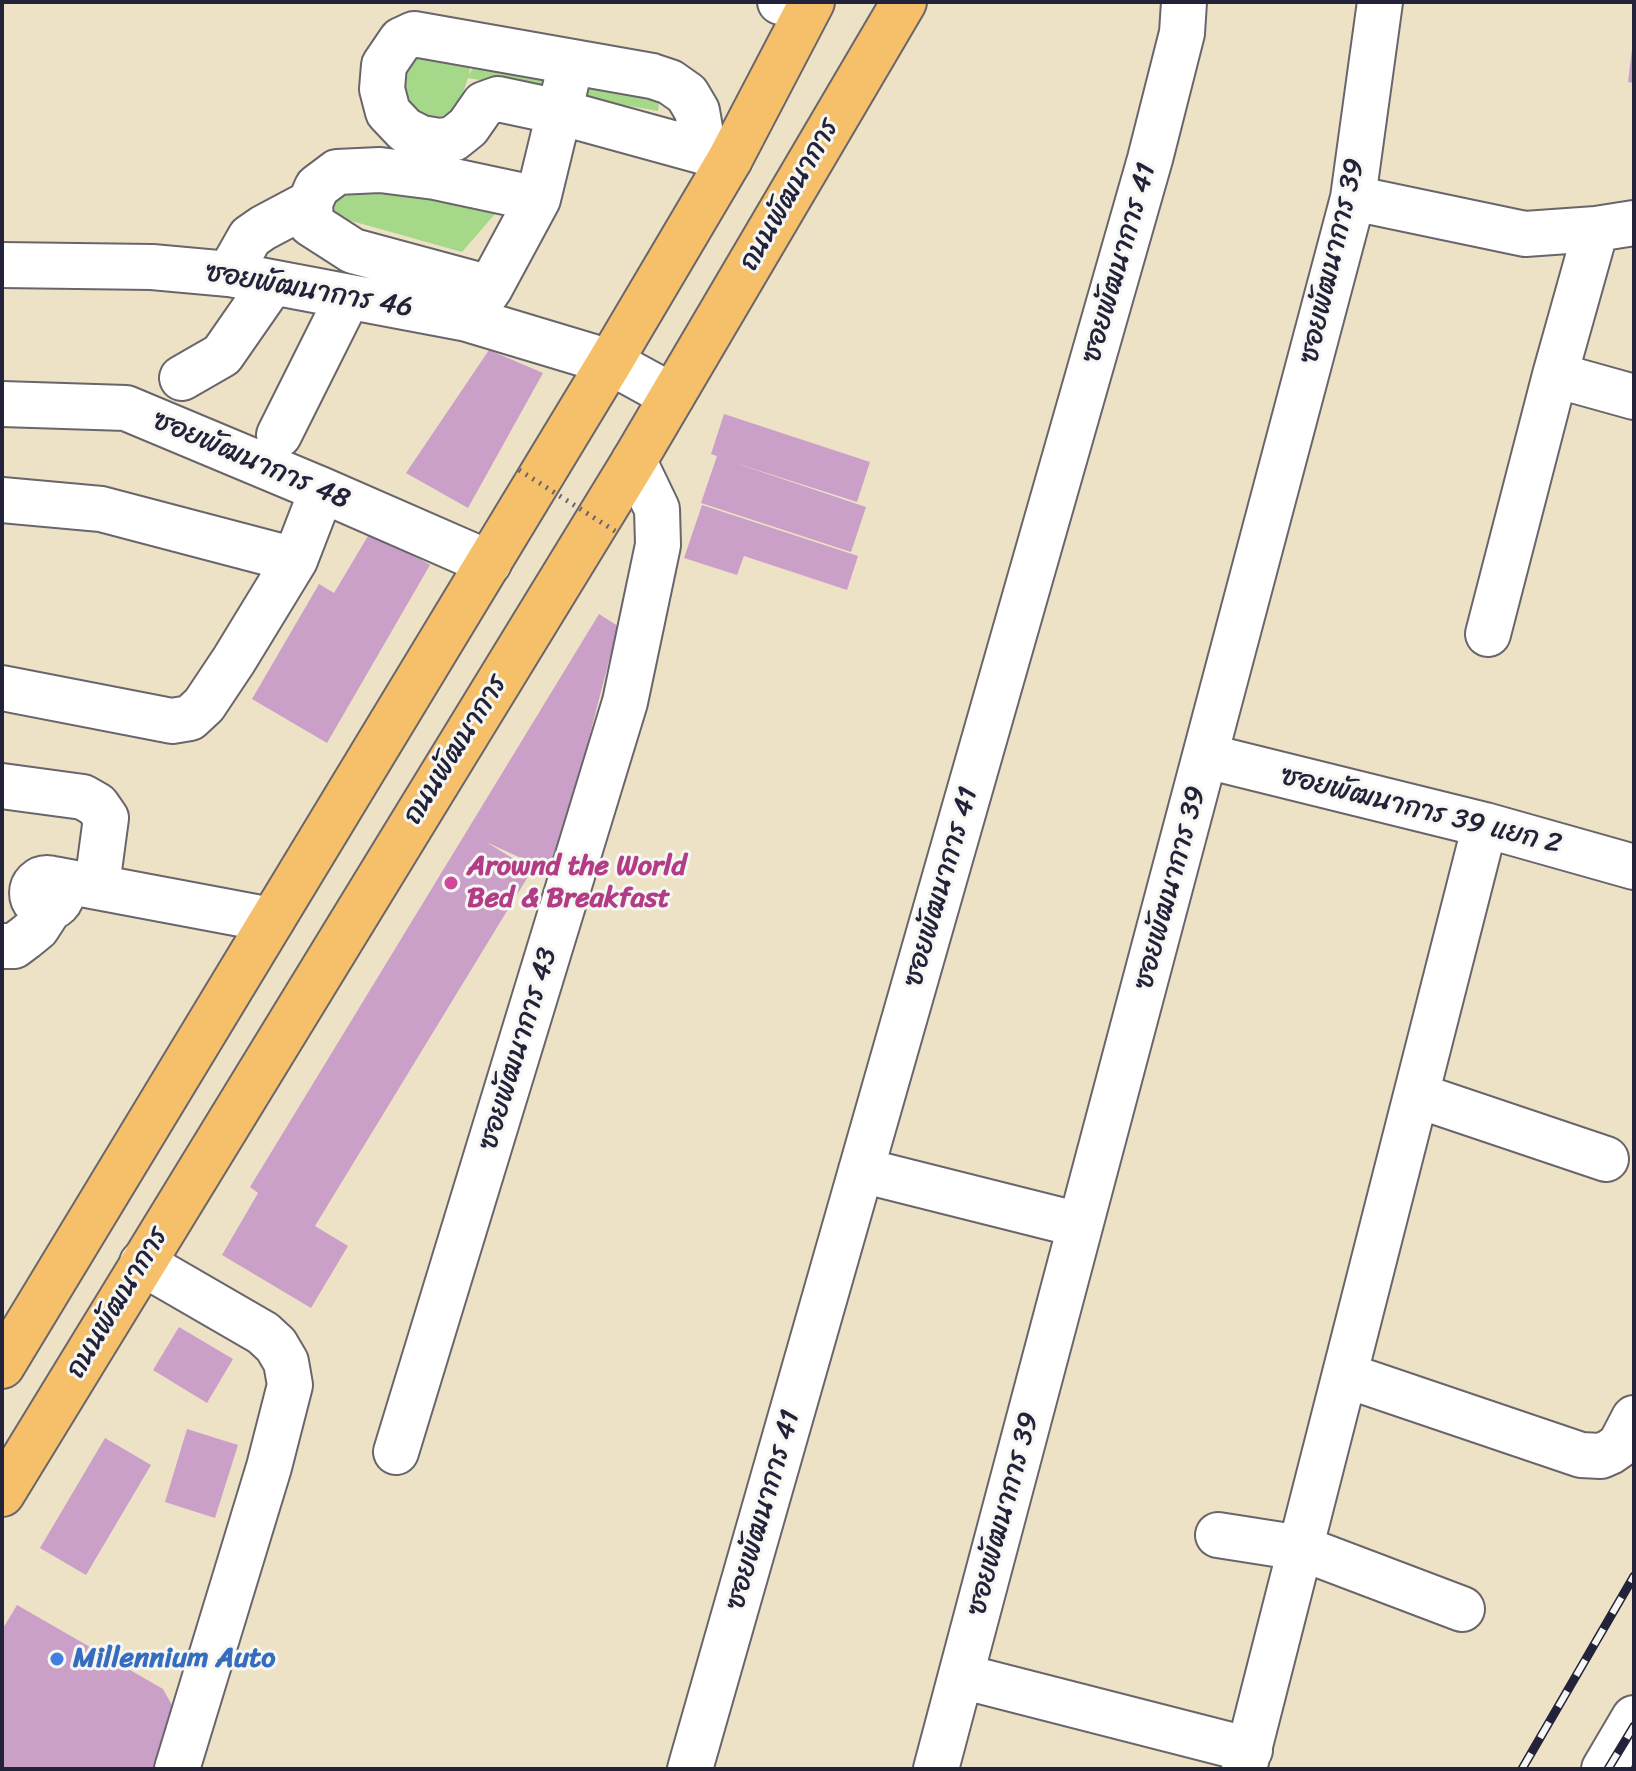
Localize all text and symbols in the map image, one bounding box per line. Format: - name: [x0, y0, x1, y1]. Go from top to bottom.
- street label: ถนนพัฒนาการ: [733, 113, 847, 277]
- street label: ซอยพัฒนาการ 39: [1293, 155, 1373, 367]
- street label: ซอยพัฒนาการ 41: [1075, 159, 1165, 367]
- street label: ซอยพัฒนาการ 46: [203, 256, 415, 326]
- street label: ซอยพัฒนาการ 48: [147, 404, 355, 518]
- street label: ถนนพัฒนาการ: [397, 669, 515, 831]
- street label: ซอยพัฒนาการ 39 แยก 2: [1277, 760, 1565, 862]
- street label: ซอยพัฒนาการ 41: [897, 783, 987, 991]
- street label: ซอยพัฒนาการ 39: [1128, 783, 1214, 993]
- place label: Arownd the World Bed & Breakfast: [467, 850, 686, 916]
- marker: Arownd the World Bed & Breakfast: [442, 874, 460, 892]
- street label: ซอยพัฒนาการ 43: [472, 944, 566, 1154]
- street label: ถนนพัฒนาการ: [60, 1221, 176, 1385]
- street label: ซอยพัฒนาการ 41: [719, 1406, 809, 1614]
- street label: ซอยพัฒนาการ 39: [961, 1409, 1047, 1619]
- place label: Millennium Auto: [73, 1642, 276, 1676]
- marker: Millennium Auto: [48, 1650, 66, 1668]

